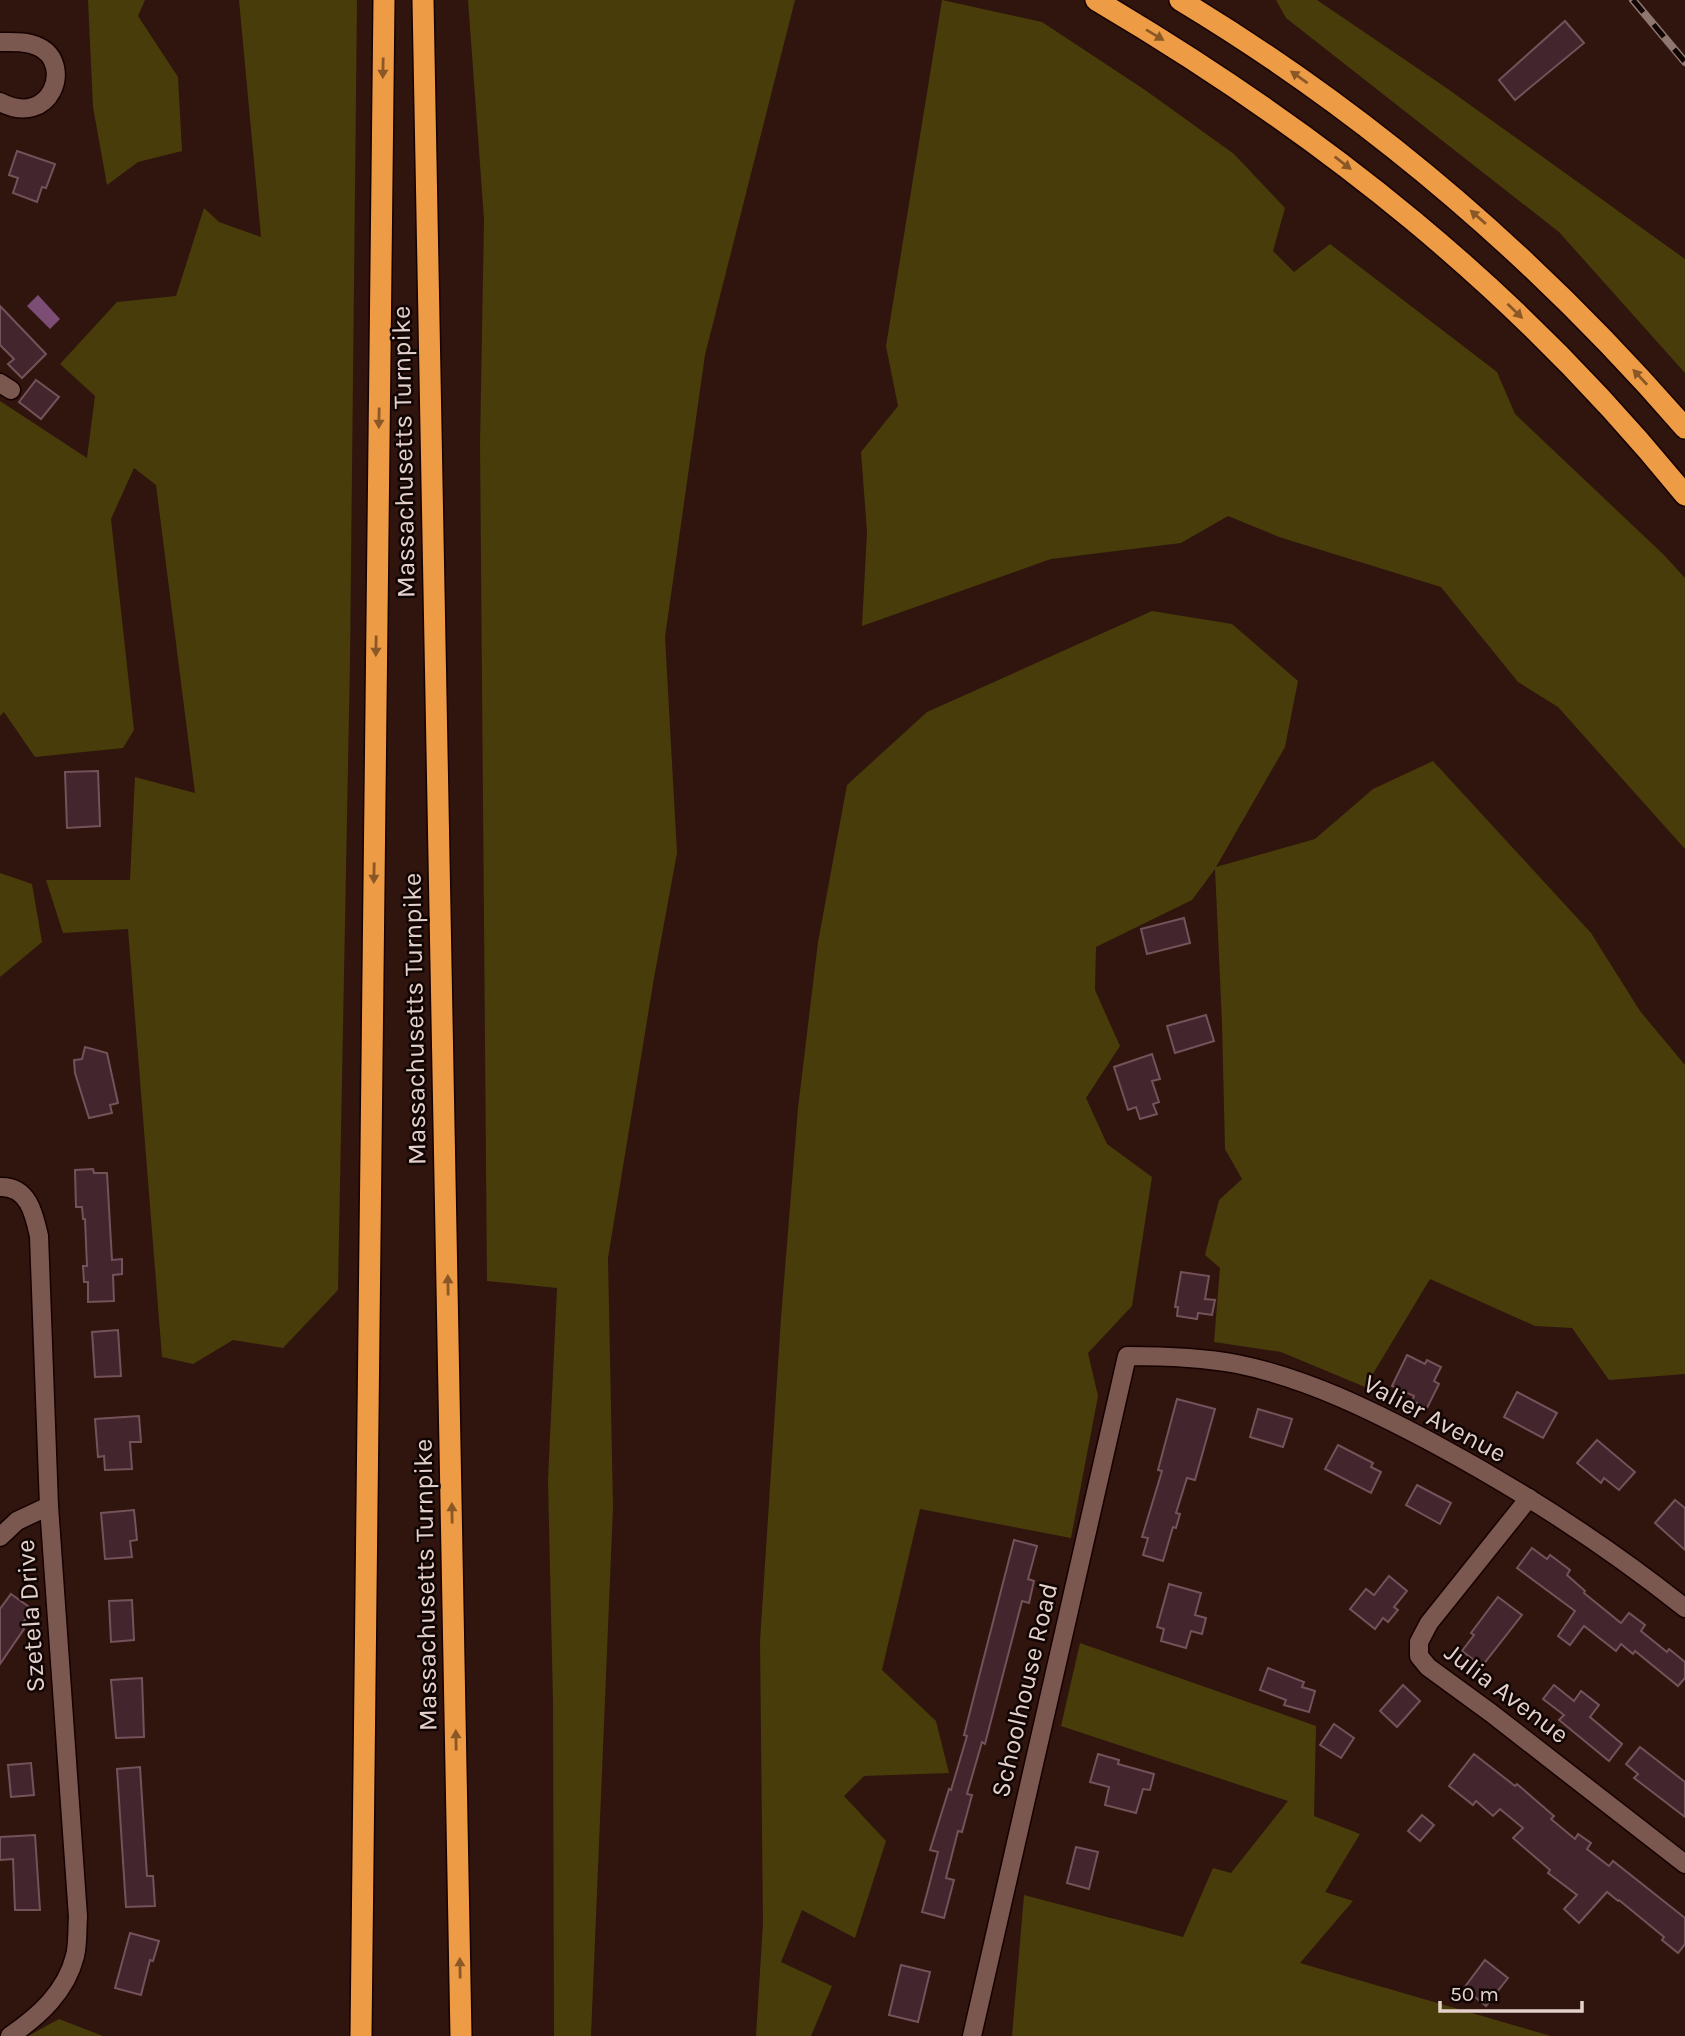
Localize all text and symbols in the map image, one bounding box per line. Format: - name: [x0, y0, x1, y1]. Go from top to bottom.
- one-way arrow: [1145, 29, 1164, 41]
- one-way arrow: [377, 57, 389, 79]
- one-way arrow: [1290, 70, 1308, 84]
- one-way arrow: [1333, 155, 1351, 170]
- one-way arrow: [1469, 209, 1487, 225]
- one-way arrow: [1506, 303, 1523, 319]
- street label: Massachusetts Turnpike: [385, 306, 422, 598]
- one-way arrow: [1632, 369, 1648, 386]
- one-way arrow: [373, 407, 385, 429]
- one-way arrow: [371, 635, 382, 657]
- one-way arrow: [368, 862, 380, 884]
- street label: Massachusetts Turnpike: [396, 873, 433, 1165]
- one-way arrow: [442, 1274, 453, 1296]
- street label: Valier Avenue: [1358, 1368, 1512, 1469]
- street label: Massachusetts Turnpike: [407, 1439, 444, 1731]
- one-way arrow: [446, 1502, 457, 1524]
- street label: Szetela Drive: [10, 1539, 51, 1693]
- street label: Schoolhouse Road: [985, 1580, 1064, 1800]
- street label: Julia Avenue: [1439, 1637, 1575, 1750]
- one-way arrow: [450, 1729, 462, 1751]
- one-way arrow: [454, 1957, 466, 1979]
- scale bar: [1440, 1969, 1582, 2013]
- text: 50 m: [1450, 1982, 1499, 2006]

